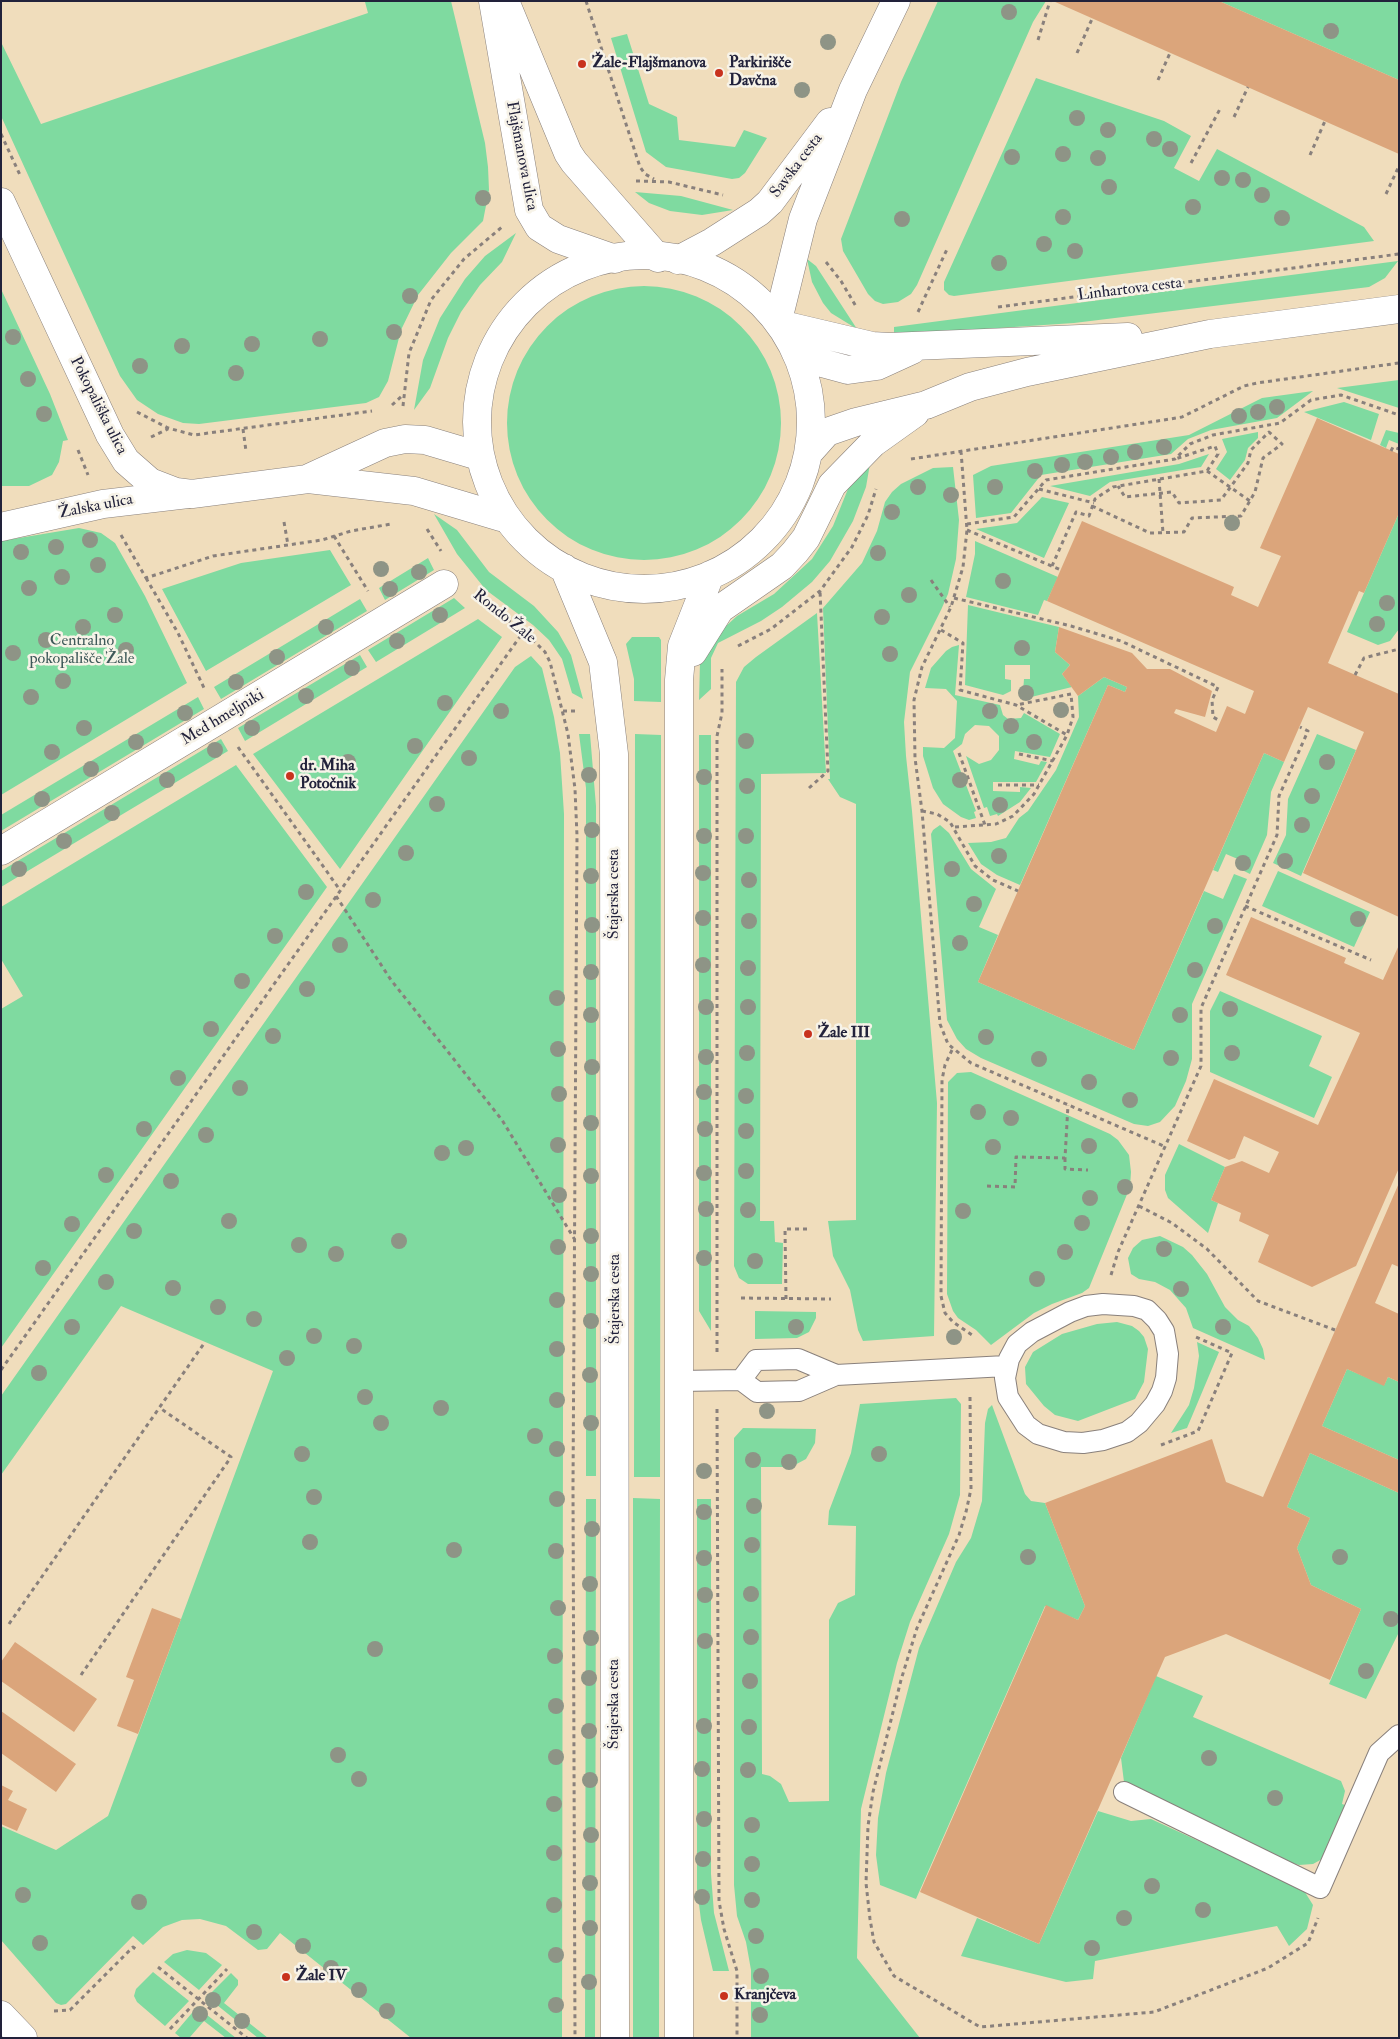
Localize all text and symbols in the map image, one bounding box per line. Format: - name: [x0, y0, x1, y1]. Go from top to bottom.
- place label: Žale-Flajšmanova: [592, 54, 706, 74]
- place label: Parkirišče Davčna: [729, 54, 791, 92]
- marker: Žale-Flajšmanova: [576, 58, 588, 70]
- marker: Parkirišče Davčna: [713, 67, 725, 79]
- street label: Flajšmanova ulica: [501, 100, 541, 212]
- street label: Savska cesta: [767, 130, 827, 202]
- street label: Linhartova cesta: [1077, 274, 1183, 306]
- street label: Pokopališka ulica: [65, 354, 131, 458]
- street label: Žalska ulica: [57, 490, 135, 524]
- street label: Rondo Žale: [469, 586, 539, 648]
- park label: Centralno pokopališče Žale: [29, 632, 135, 670]
- street label: Med hmeljniki: [178, 686, 268, 750]
- place label: dr. Miha Potočnik: [300, 757, 356, 795]
- marker: dr. Miha Potočnik: [284, 770, 296, 782]
- street label: Štajerska cesta: [605, 849, 625, 939]
- place label: Žale III: [818, 1024, 870, 1044]
- marker: Žale III: [802, 1028, 814, 1040]
- street label: Štajerska cesta: [606, 1254, 626, 1344]
- street label: Štajerska cesta: [605, 1659, 625, 1749]
- place label: Žale IV: [296, 1967, 346, 1987]
- marker: Žale IV: [280, 1971, 292, 1983]
- place label: Kranjčeva: [734, 1986, 796, 2006]
- marker: Kranjčeva: [718, 1990, 730, 2002]

